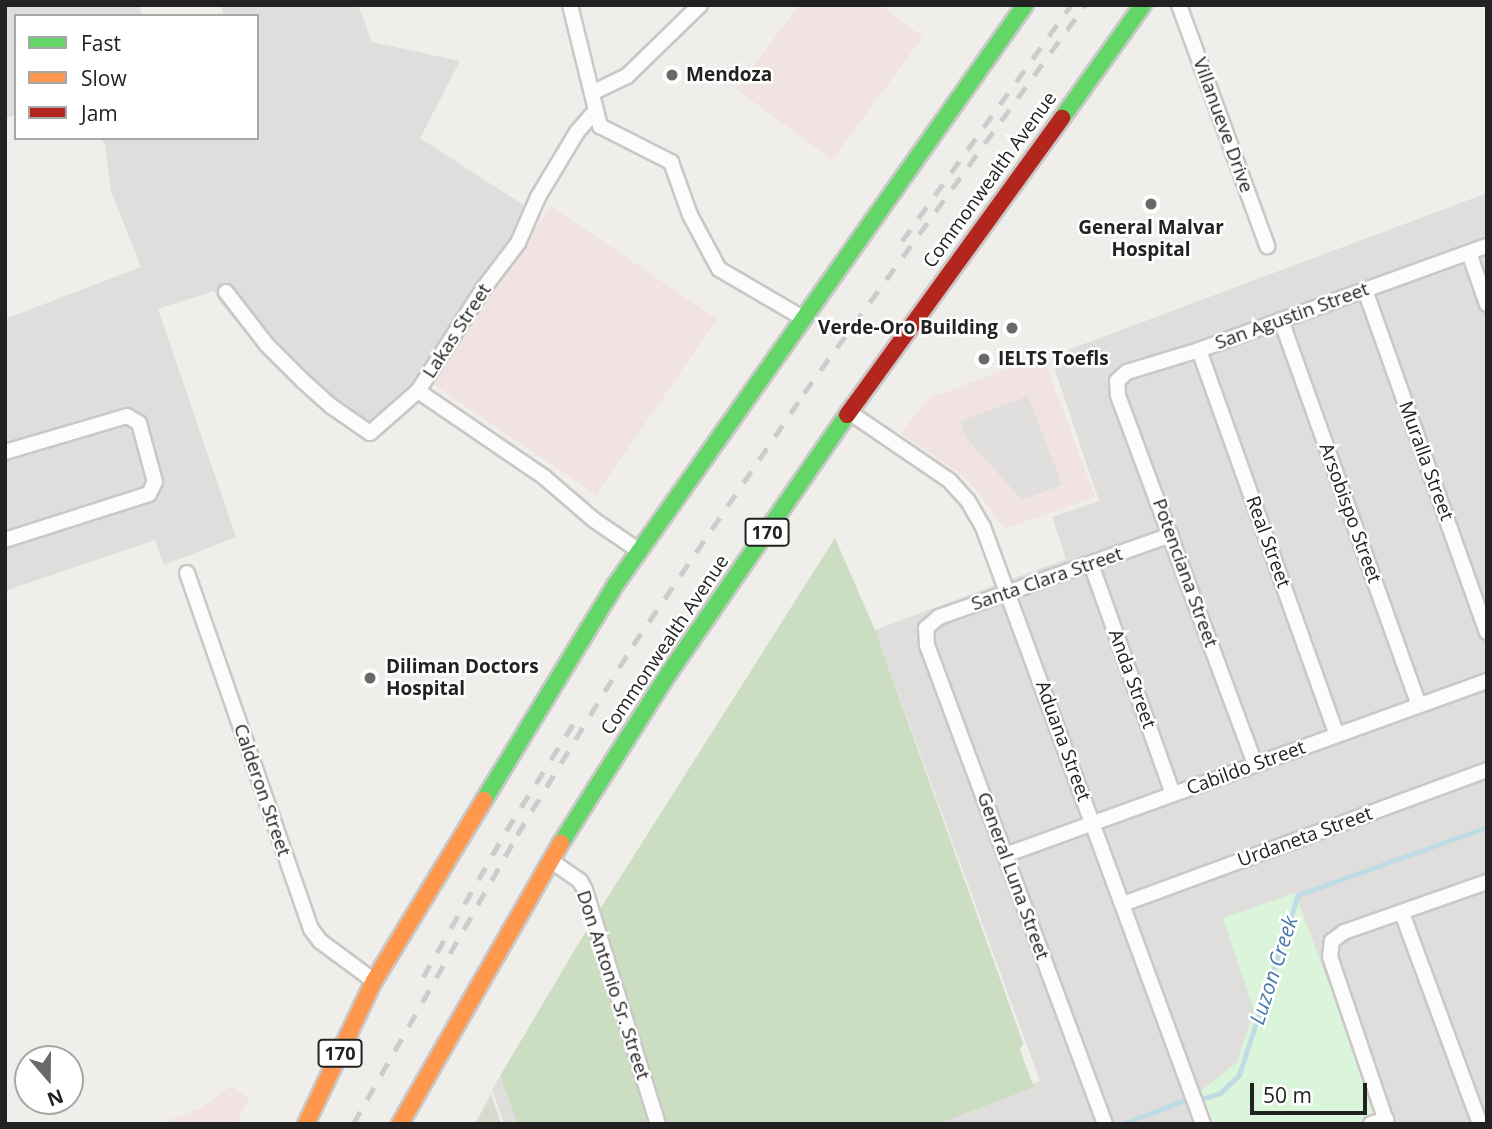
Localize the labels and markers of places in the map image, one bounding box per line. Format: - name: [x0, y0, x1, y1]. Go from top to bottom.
- place label: Mendoza: [686, 64, 772, 86]
- marker: Mendoza: [664, 67, 680, 83]
- marker: General Malvar Hospital: [1141, 194, 1161, 214]
- place label: General Malvar Hospital: [1078, 217, 1224, 261]
- place label: Verde-Oro Building: [818, 317, 998, 339]
- marker: Verde-Oro Building: [1004, 320, 1020, 336]
- place label: IELTS Toefls: [998, 348, 1109, 370]
- marker: IELTS Toefls: [976, 351, 992, 367]
- place label: Diliman Doctors Hospital: [386, 656, 539, 700]
- marker: Diliman Doctors Hospital: [360, 668, 380, 688]

